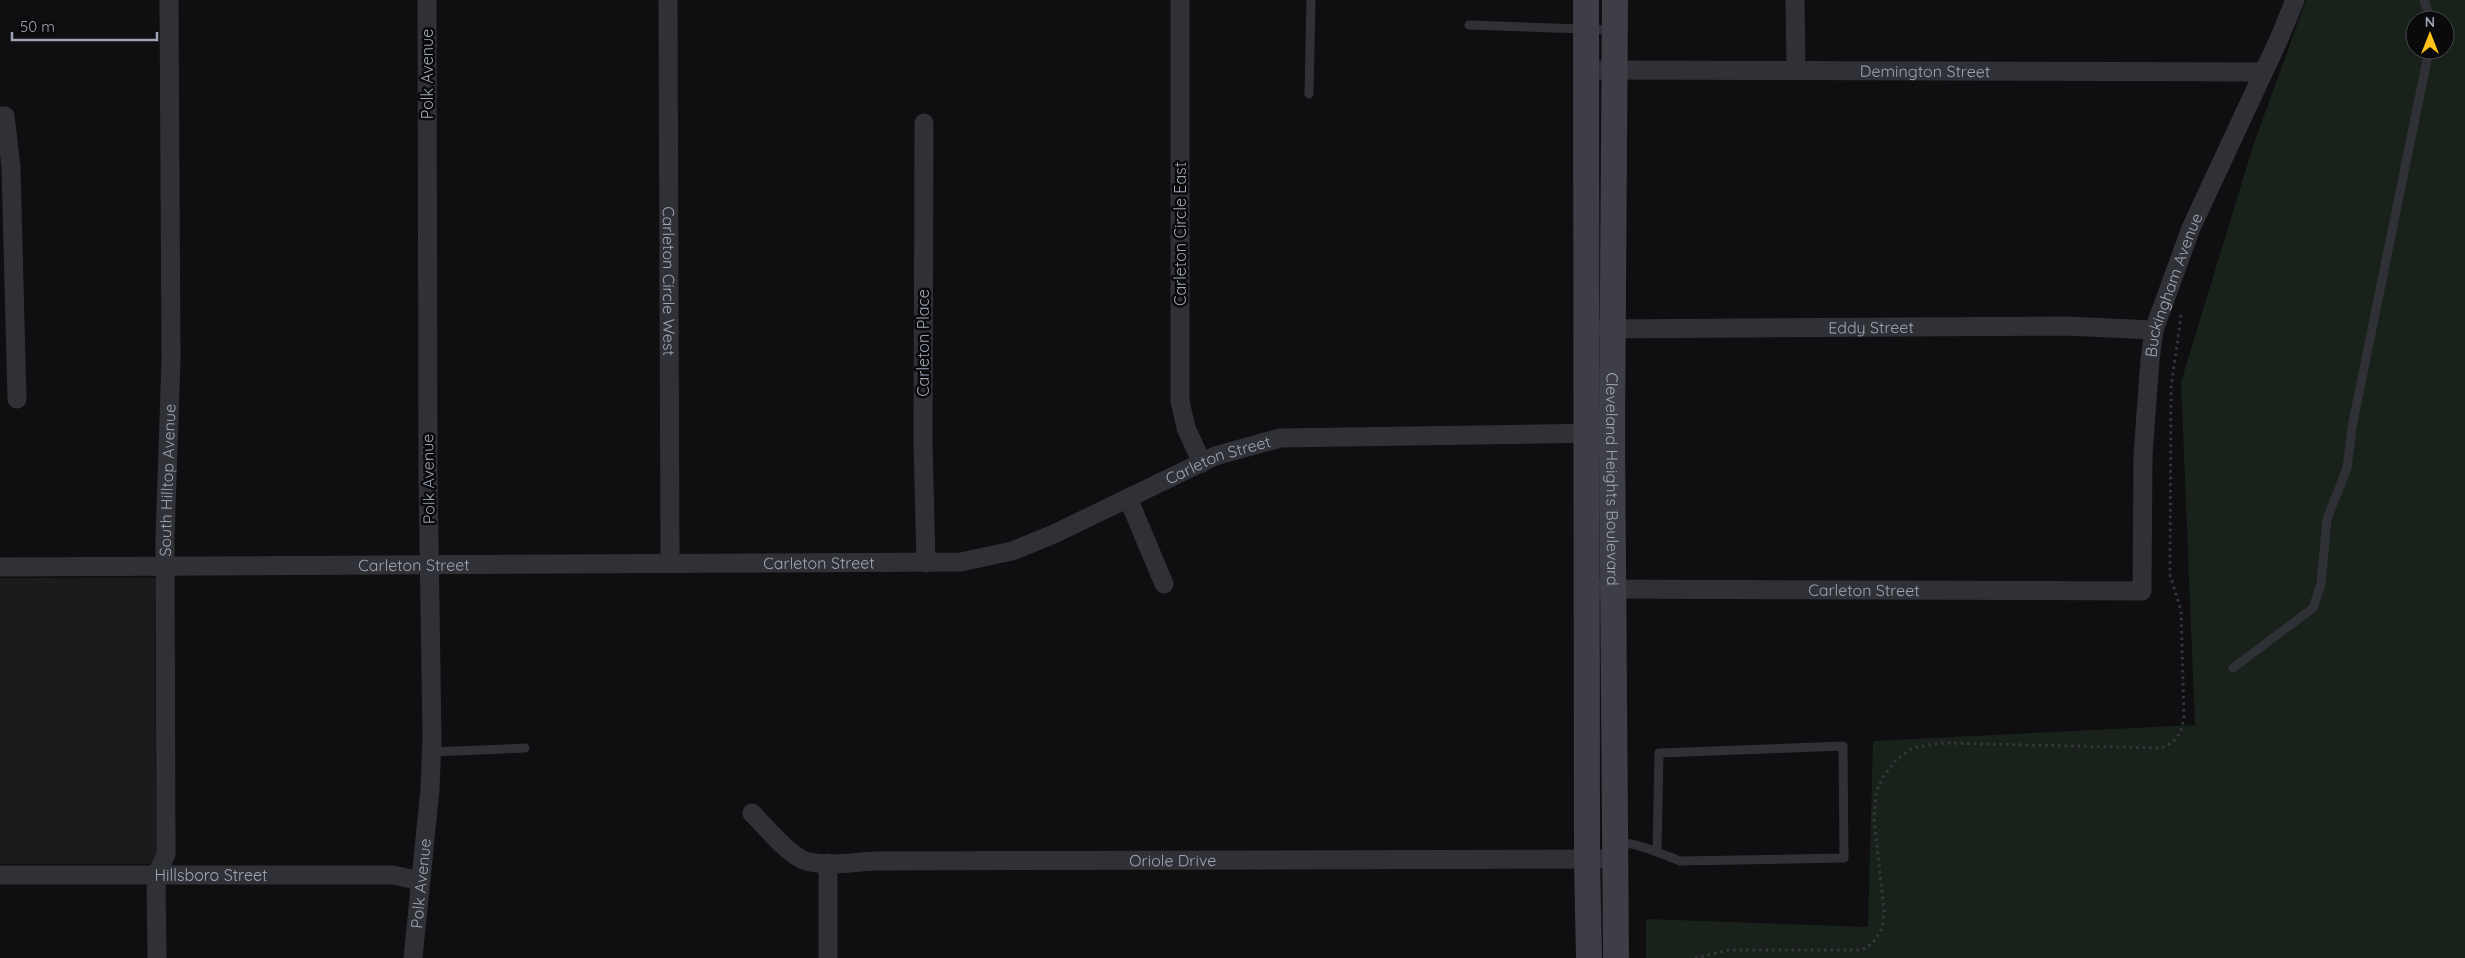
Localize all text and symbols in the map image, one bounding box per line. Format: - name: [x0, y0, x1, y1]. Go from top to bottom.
- scale bar: [12, 10, 158, 42]
- north arrow: [2405, 10, 2455, 60]
- text: N: [2425, 13, 2435, 31]
- text: 50 m: [20, 17, 55, 36]
- street label: Polk Avenue: [417, 29, 437, 119]
- street label: Demington Street: [1860, 61, 1990, 81]
- street label: Carleton Circle East: [1170, 162, 1190, 306]
- street label: Carleton Circle West: [659, 206, 679, 356]
- street label: Buckingham Avenue: [2140, 209, 2207, 358]
- street label: Carleton Place: [913, 289, 933, 397]
- street label: Eddy Street: [1828, 317, 1914, 338]
- street label: Cleveland Heights Boulevard: [1602, 372, 1623, 586]
- street label: South Hilltop Avenue: [155, 403, 180, 557]
- street label: Carleton Street: [1162, 431, 1273, 489]
- street label: Polk Avenue: [417, 434, 439, 524]
- street label: Carleton Street: [763, 552, 875, 573]
- street label: Carleton Street: [358, 555, 470, 575]
- street label: Carleton Street: [1808, 580, 1920, 600]
- street label: Polk Avenue: [406, 837, 435, 929]
- street label: Oriole Drive: [1129, 850, 1216, 870]
- street label: Hillsboro Street: [155, 865, 267, 885]

